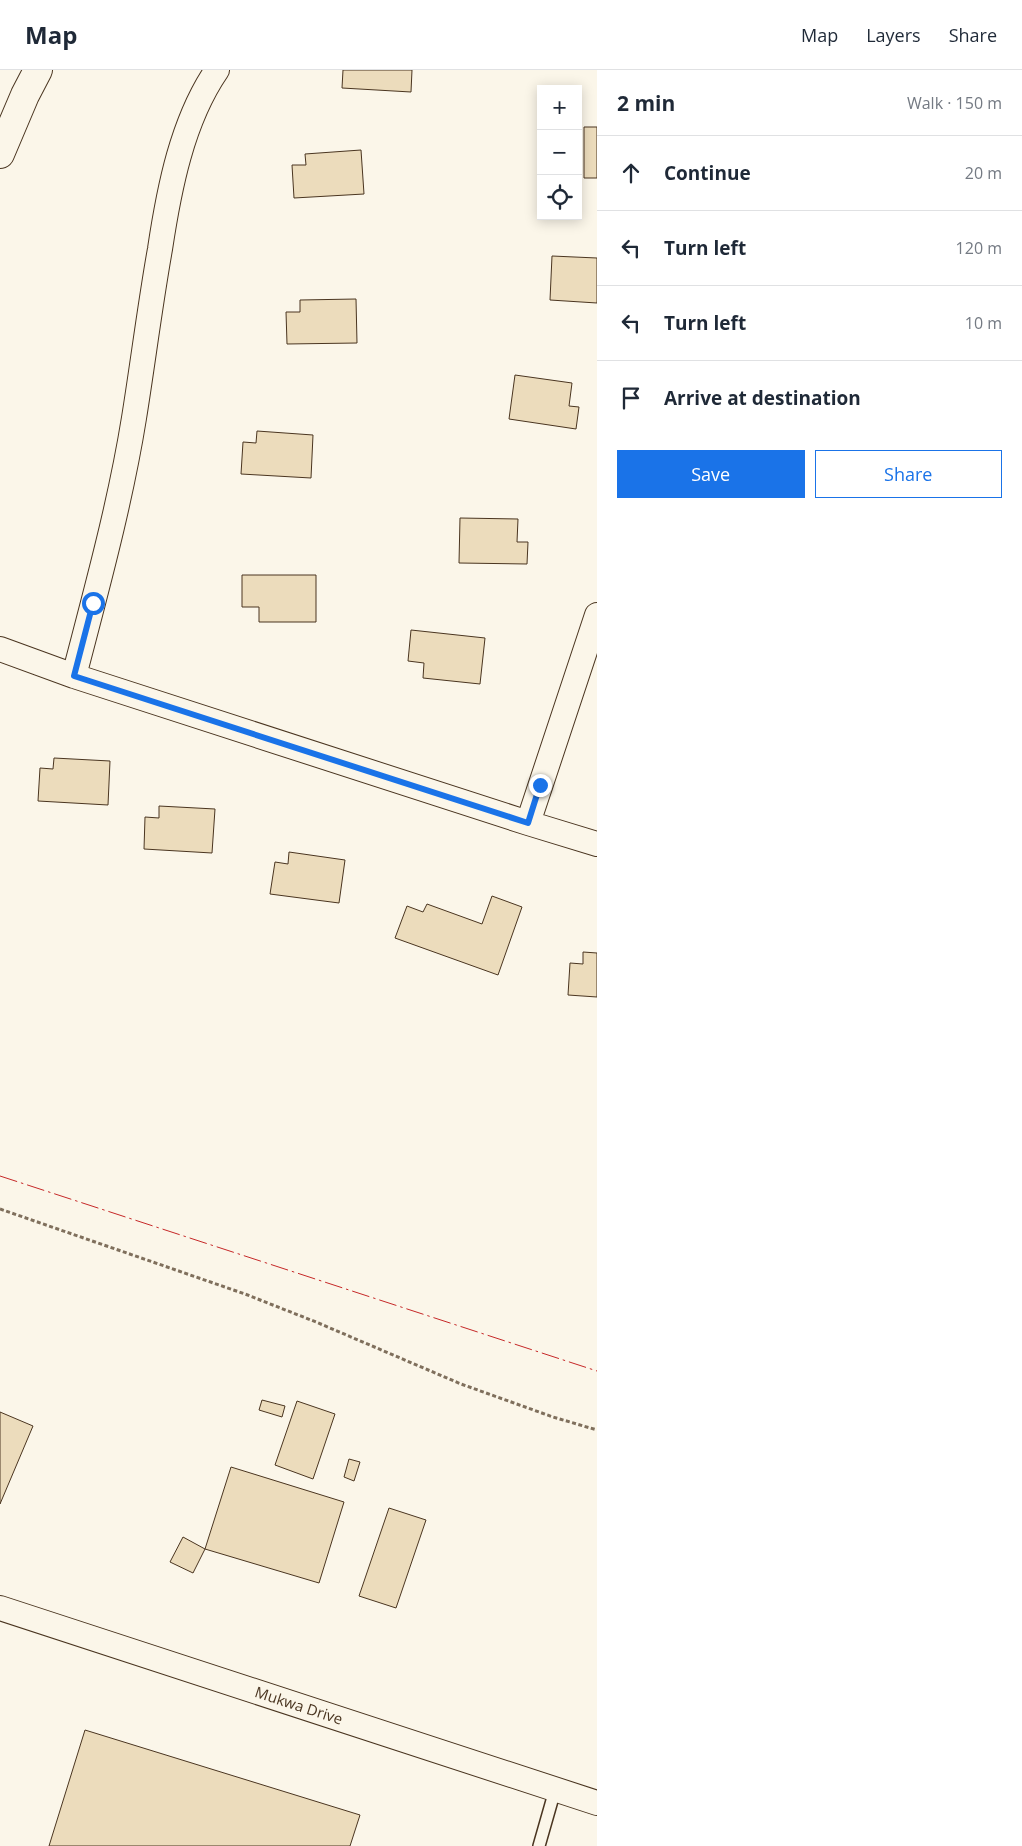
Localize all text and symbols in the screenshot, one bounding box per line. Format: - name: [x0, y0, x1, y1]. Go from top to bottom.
- text: Map: [25, 18, 77, 51]
- text: Map: [801, 23, 838, 47]
- text: Layers: [866, 23, 921, 47]
- text: Share: [949, 23, 997, 47]
- map controls: [537, 85, 582, 220]
- button: +: [537, 85, 582, 130]
- text: 2 min: [617, 89, 675, 117]
- text: Walk · 150 m: [907, 92, 1002, 114]
- button: −: [537, 130, 582, 175]
- icon: ahead: [617, 159, 645, 187]
- text: Continue: [664, 160, 751, 186]
- text: 20 m: [965, 162, 1002, 184]
- button: locate: [537, 175, 582, 220]
- icon: left: [617, 234, 645, 262]
- text: Turn left: [664, 235, 746, 261]
- text: 120 m: [956, 237, 1002, 259]
- icon: left: [617, 309, 645, 337]
- text: Turn left: [664, 310, 746, 336]
- text: 10 m: [965, 312, 1002, 334]
- icon: arrive: [617, 384, 645, 412]
- text: Arrive at destination: [664, 385, 861, 411]
- button: Save: [617, 450, 805, 498]
- button: Share: [815, 450, 1002, 498]
- route start: [82, 592, 105, 615]
- route end: [529, 774, 552, 797]
- street label: Mukwa Drive: [253, 1681, 345, 1729]

